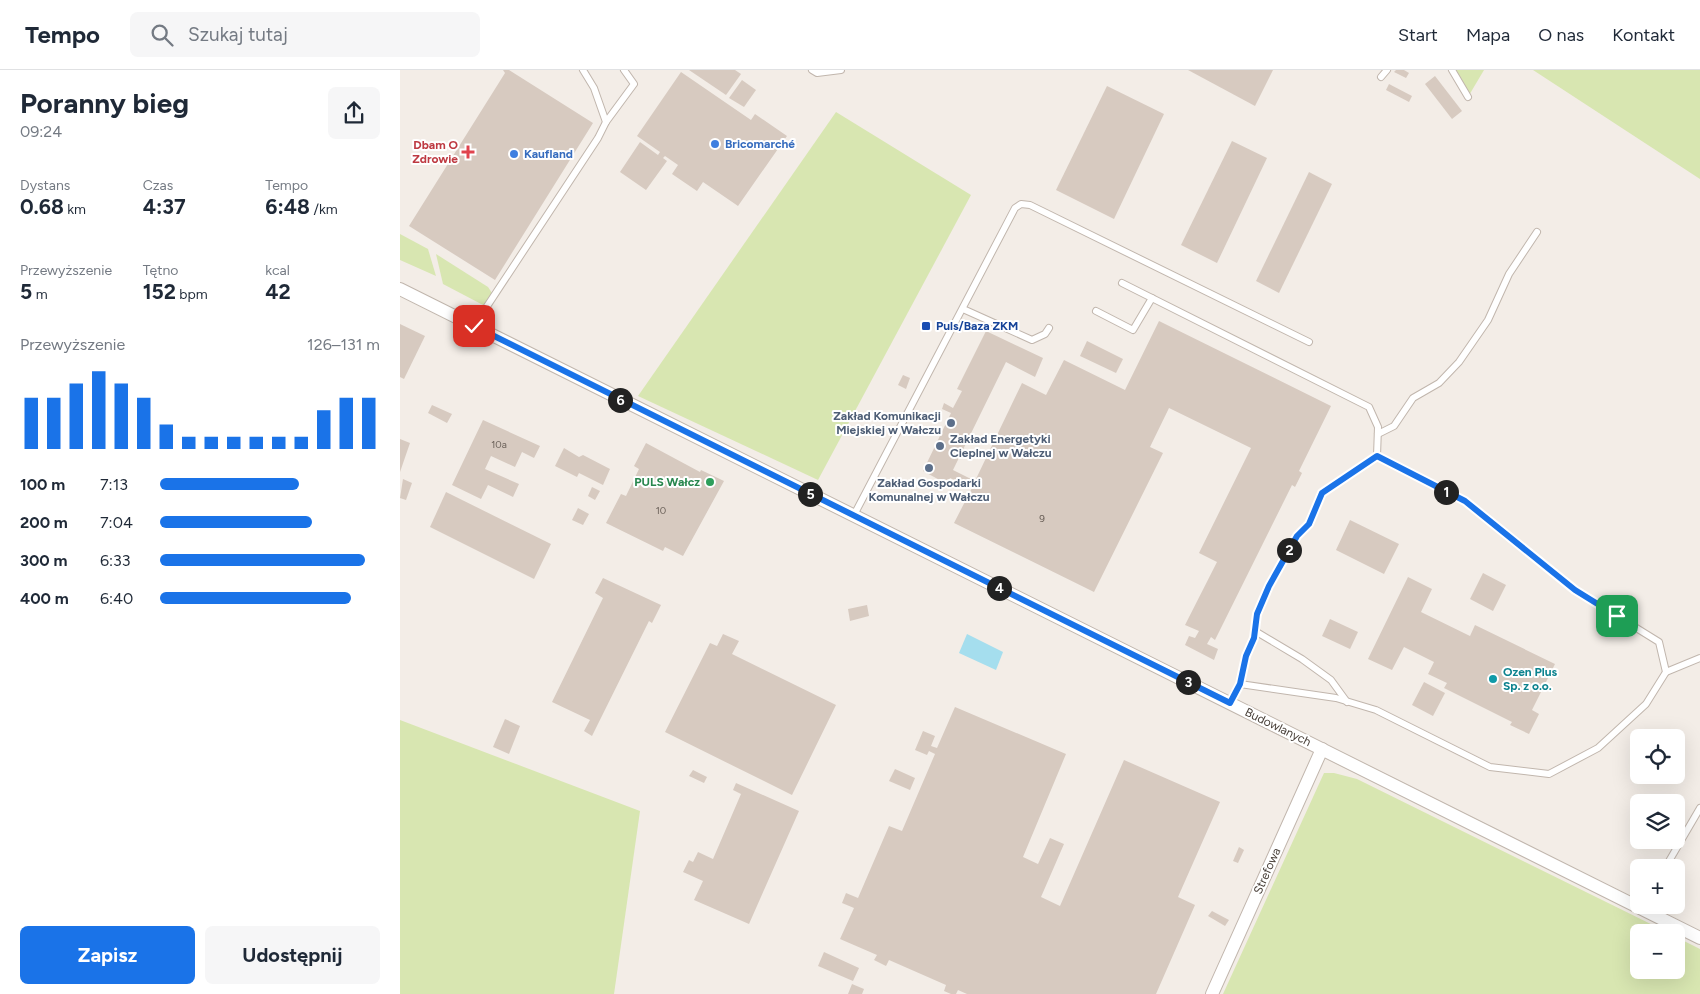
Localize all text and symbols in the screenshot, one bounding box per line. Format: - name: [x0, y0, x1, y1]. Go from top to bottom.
- search box: [130, 12, 480, 57]
- text: Tempo: [25, 20, 100, 49]
- icon: search: [148, 21, 176, 49]
- text: Szukaj tutaj: [188, 23, 288, 46]
- text: Start: [1398, 24, 1438, 46]
- text: Mapa: [1466, 24, 1510, 46]
- text: O nas: [1538, 24, 1584, 46]
- text: Kontakt: [1612, 24, 1675, 46]
- text: Poranny bieg: [20, 86, 189, 120]
- button: share: [328, 87, 380, 139]
- text: 09:24: [20, 122, 62, 141]
- place label: Bricomarché: [725, 137, 795, 151]
- place label: Dbam O Zdrowie: [412, 138, 459, 166]
- marker: Bricomarché: [709, 138, 721, 150]
- marker: Dbam O Zdrowie: [462, 146, 474, 158]
- place label: Kaufland: [524, 147, 573, 161]
- marker: Kaufland: [508, 148, 520, 160]
- text: Dystans: [20, 177, 70, 194]
- text: Czas: [143, 177, 173, 194]
- text: Tempo: [265, 177, 308, 194]
- text: 0.68: [20, 194, 64, 219]
- text: 4:37: [143, 194, 186, 219]
- text: 6:48: [265, 194, 310, 219]
- text: km: [64, 201, 86, 218]
- text: /km: [310, 201, 338, 218]
- text: Przewyższenie: [20, 262, 112, 279]
- text: Tętno: [143, 262, 178, 279]
- text: kcal: [265, 262, 290, 279]
- text: 5: [20, 279, 32, 304]
- text: 152: [143, 279, 176, 304]
- text: 42: [265, 279, 291, 304]
- text: m: [32, 286, 48, 303]
- text: bpm: [176, 286, 208, 303]
- pin: [453, 305, 495, 347]
- icon: check: [460, 312, 488, 340]
- place label: Puls/Baza ZKM: [936, 319, 1018, 333]
- marker: Puls/Baza ZKM: [920, 320, 932, 332]
- text: Przewyższenie: [20, 335, 125, 354]
- text: 126–131 m: [307, 335, 380, 354]
- pin: 6: [608, 388, 632, 412]
- text: 6: [616, 392, 625, 409]
- place label: Zakład Komunikacji Miejskiej w Wałczu: [833, 409, 941, 437]
- marker: Zakład Komunikacji Miejskiej w Wałczu: [945, 417, 957, 429]
- place label: Zakład Energetyki Cieplnej w Wałczu: [950, 432, 1052, 460]
- house number: 10a: [491, 438, 507, 451]
- marker: Zakład Energetyki Cieplnej w Wałczu: [934, 440, 946, 452]
- marker: Zakład Gospodarki Komunalnej w Wałczu: [923, 462, 935, 474]
- text: 100 m: [20, 475, 65, 494]
- text: 7:13: [100, 475, 128, 494]
- place label: PULS Wałcz: [634, 475, 700, 489]
- marker: PULS Wałcz: [704, 476, 716, 488]
- place label: Zakład Gospodarki Komunalnej w Wałczu: [869, 476, 990, 504]
- pin: 1: [1434, 480, 1458, 504]
- pin: 5: [798, 482, 822, 506]
- text: 1: [1444, 484, 1449, 501]
- text: 5: [806, 486, 815, 503]
- house number: 10: [656, 504, 666, 517]
- house number: 9: [1039, 512, 1045, 525]
- text: 200 m: [20, 513, 68, 532]
- text: 7:04: [100, 513, 133, 532]
- pin: 2: [1276, 538, 1302, 562]
- text: 2: [1285, 542, 1294, 559]
- text: 300 m: [20, 551, 67, 570]
- text: 6:33: [100, 551, 131, 570]
- pin: 4: [986, 576, 1012, 600]
- text: 4: [995, 580, 1004, 597]
- text: 400 m: [20, 589, 69, 608]
- text: 6:40: [100, 589, 133, 608]
- pin: [1596, 595, 1638, 637]
- icon: arrive: [1603, 602, 1631, 630]
- place label: Ozen Plus Sp. z o.o.: [1503, 665, 1557, 693]
- pin: 3: [1176, 670, 1200, 694]
- marker: Ozen Plus Sp. z o.o.: [1487, 673, 1499, 685]
- text: 3: [1185, 674, 1192, 691]
- street label: Budowlanych: [1243, 705, 1314, 749]
- map controls: [1630, 729, 1685, 979]
- button: locate: [1630, 729, 1685, 784]
- button: layers: [1630, 794, 1685, 849]
- street label: Strefowa: [1251, 846, 1283, 896]
- button: +: [1630, 859, 1685, 914]
- button: −: [1630, 924, 1685, 979]
- button: Zapisz: [20, 926, 195, 984]
- button: Udostępnij: [205, 926, 380, 984]

